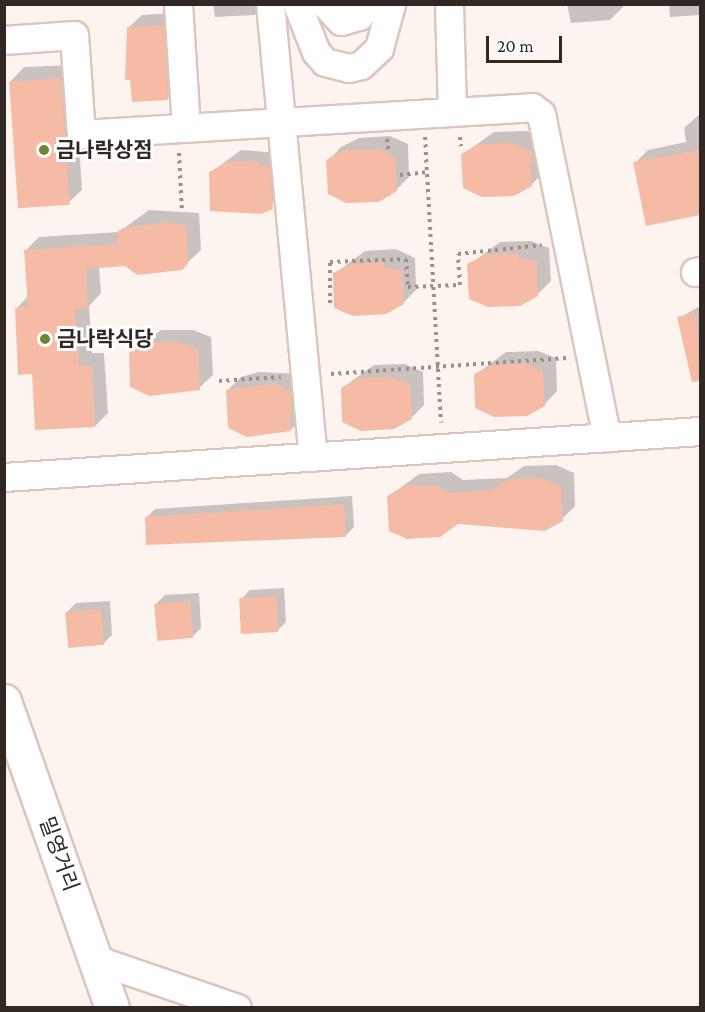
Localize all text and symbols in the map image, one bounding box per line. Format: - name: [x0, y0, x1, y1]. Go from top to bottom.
- scale bar: [489, 24, 566, 62]
- text: 20 m: [497, 36, 534, 56]
- place label: 금나락상점: [56, 137, 153, 163]
- marker: 금나락상점: [37, 143, 51, 157]
- place label: 금나락식당: [57, 326, 154, 352]
- marker: 금나락식당: [38, 332, 52, 346]
- street label: 밀영거리: [34, 813, 84, 895]

